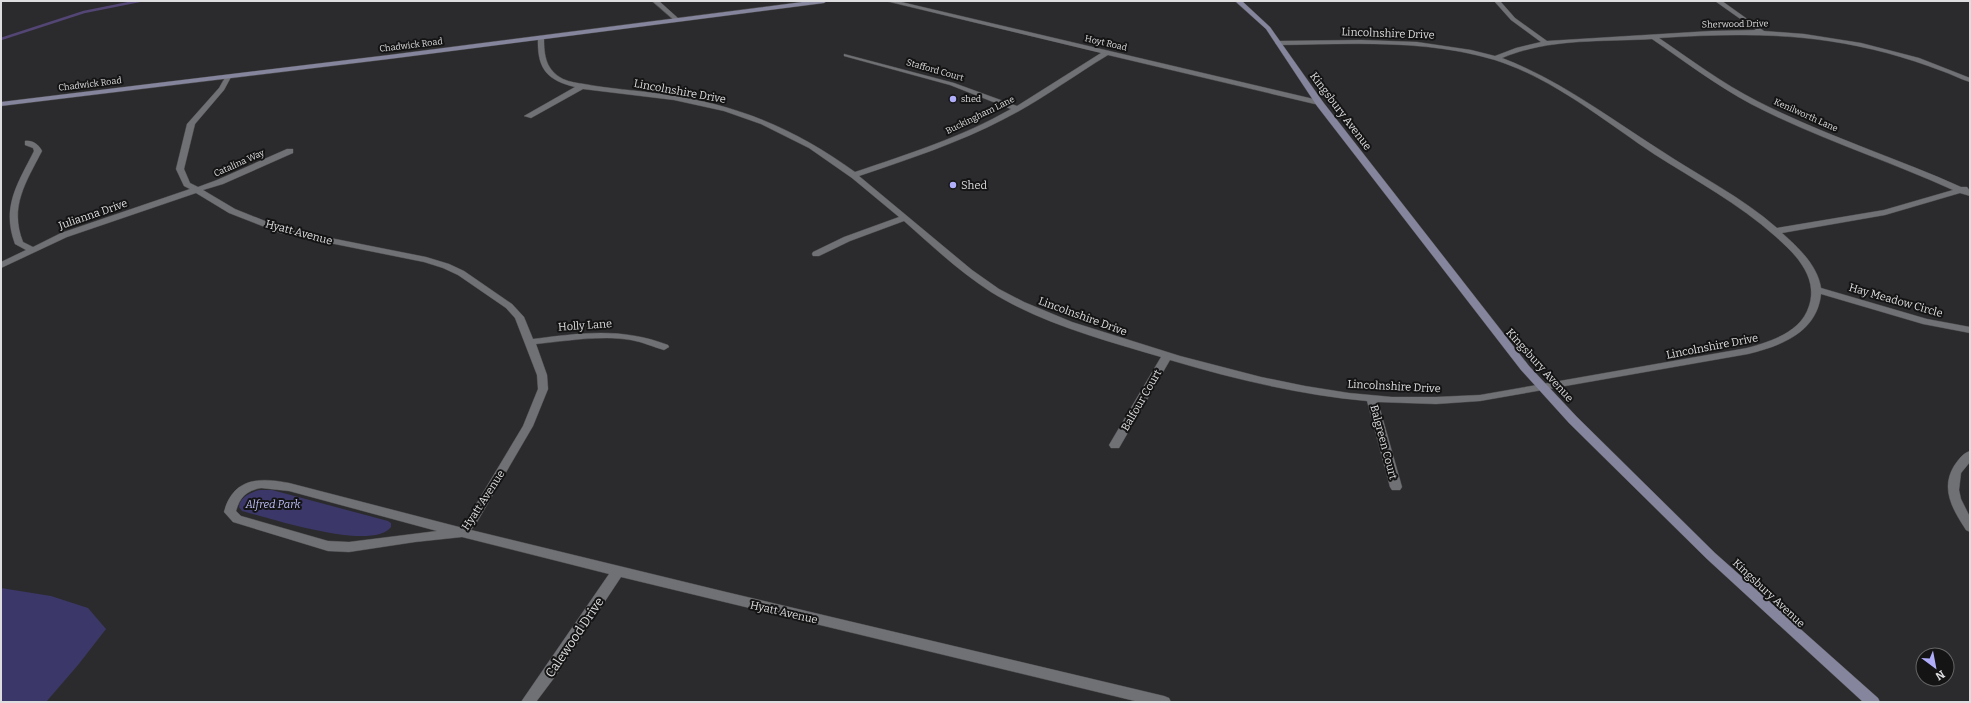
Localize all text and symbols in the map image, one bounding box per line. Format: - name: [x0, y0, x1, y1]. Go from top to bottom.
- street label: Sherwood Drive: [1702, 18, 1768, 30]
- street label: Lincolnshire Drive: [1341, 25, 1435, 42]
- street label: Hoyt Road: [1084, 33, 1129, 53]
- street label: Chadwick Road: [379, 36, 444, 54]
- street label: Stafford Court: [905, 57, 965, 83]
- street label: Kingsbury Avenue: [1307, 70, 1374, 153]
- street label: Chadwick Road: [58, 75, 123, 93]
- street label: Lincolnshire Drive: [633, 77, 727, 106]
- street label: Buckingham Lane: [944, 94, 1016, 136]
- marker: shed: [948, 94, 958, 104]
- place label: shed: [961, 94, 982, 104]
- street label: Kenilworth Lane: [1773, 96, 1840, 134]
- street label: Catalina Way: [212, 147, 266, 179]
- place label: Shed: [961, 179, 987, 192]
- marker: Shed: [948, 180, 958, 190]
- street label: Julianna Drive: [56, 197, 129, 233]
- street label: Hyatt Avenue: [264, 217, 334, 248]
- street label: Hay Meadow Circle: [1848, 281, 1944, 320]
- street label: Lincolnshire Drive: [1037, 294, 1129, 339]
- street label: Holly Lane: [558, 317, 612, 334]
- street label: Kingsbury Avenue: [1503, 326, 1576, 405]
- street label: Lincolnshire Drive: [1665, 331, 1759, 362]
- street label: Balfour Court: [1119, 367, 1164, 433]
- street label: Lincolnshire Drive: [1347, 378, 1441, 395]
- street label: Balgreen Court: [1367, 403, 1400, 481]
- street label: Hyatt Avenue: [459, 468, 508, 533]
- park label: Alfred Park: [244, 498, 302, 511]
- street label: Kingsbury Avenue: [1730, 557, 1807, 630]
- street label: Calewood Drive: [542, 594, 607, 680]
- street label: Hyatt Avenue: [749, 598, 819, 627]
- north arrow: [1915, 647, 1955, 687]
- text: N: [1933, 667, 1947, 683]

